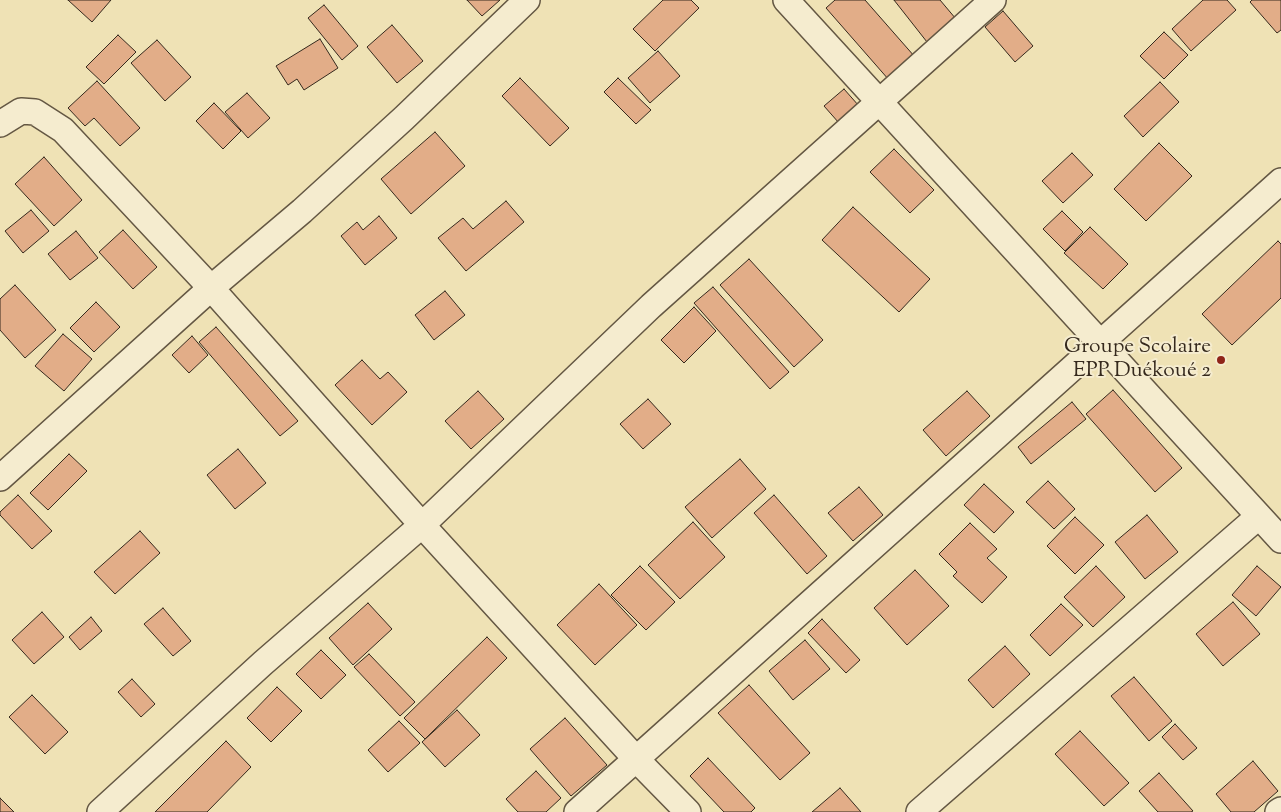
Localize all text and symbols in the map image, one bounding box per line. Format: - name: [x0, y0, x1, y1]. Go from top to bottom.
- place label: Groupe Scolaire EPP Duékoué 2: [1064, 335, 1211, 385]
- marker: Groupe Scolaire EPP Duékoué 2: [1215, 354, 1227, 366]

